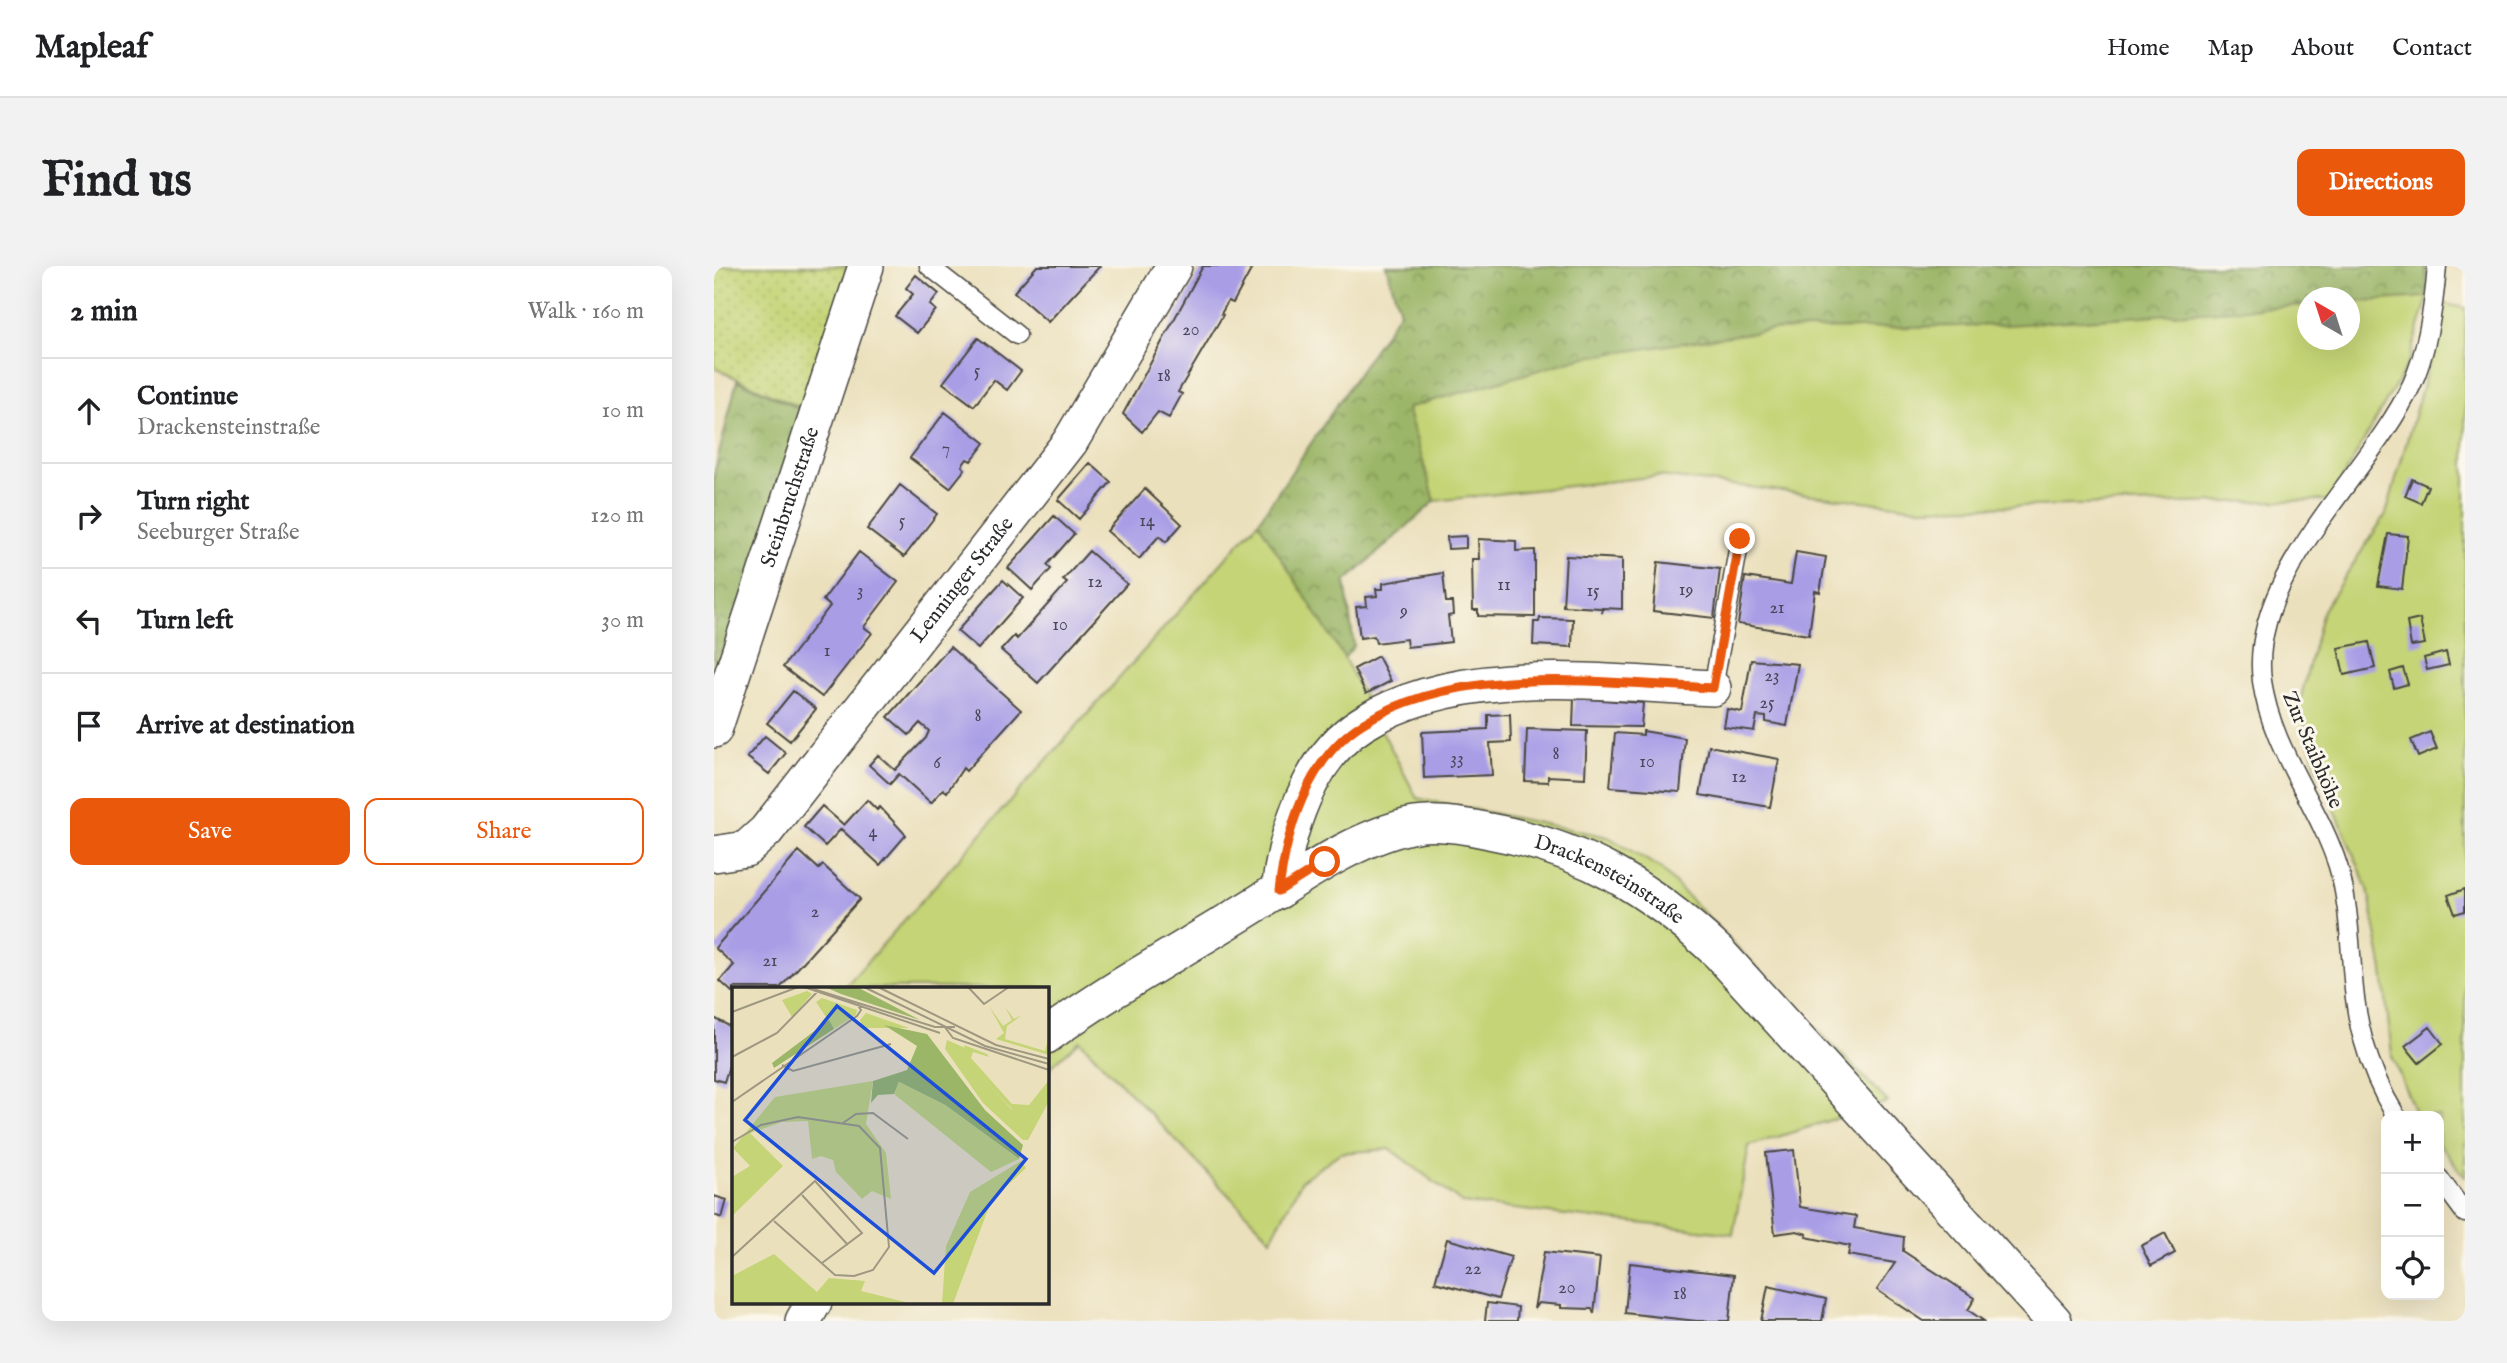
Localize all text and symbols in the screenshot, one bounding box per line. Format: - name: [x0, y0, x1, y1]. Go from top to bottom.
- text: Mapleaf: [35, 27, 148, 69]
- text: Home: [2107, 33, 2170, 64]
- text: Map: [2208, 33, 2254, 64]
- text: About: [2292, 33, 2354, 64]
- text: Contact: [2392, 33, 2472, 64]
- button: Directions: [2297, 149, 2465, 216]
- text: Find us: [42, 151, 192, 213]
- north arrow: [2297, 287, 2360, 350]
- text: 2 min: [70, 293, 138, 331]
- text: Walk · 160 m: [527, 297, 644, 326]
- house number: 20: [1182, 319, 1200, 342]
- house number: 5: [974, 360, 981, 383]
- house number: 18: [1157, 365, 1171, 388]
- text: Continue: [137, 380, 238, 413]
- icon: ahead: [70, 392, 108, 430]
- text: 10 m: [601, 396, 644, 425]
- text: Drackensteinstraße: [137, 413, 320, 442]
- street label: Steinbruchstraße: [755, 423, 826, 571]
- house number: 7: [942, 438, 950, 461]
- text: Turn right: [137, 485, 250, 518]
- icon: right: [70, 497, 108, 535]
- text: 120 m: [591, 501, 644, 530]
- house number: 5: [899, 510, 906, 533]
- house number: 14: [1139, 510, 1155, 533]
- street label: Lenninger Straße: [905, 511, 1020, 648]
- text: Seeburger Straße: [137, 518, 299, 547]
- route end: [1724, 523, 1755, 554]
- house number: 12: [1087, 571, 1103, 594]
- house number: 11: [1497, 574, 1511, 597]
- house number: 19: [1679, 579, 1693, 602]
- house number: 3: [857, 580, 863, 603]
- house number: 15: [1586, 580, 1600, 603]
- house number: 21: [1769, 597, 1785, 620]
- house number: 9: [1399, 600, 1408, 623]
- icon: left: [70, 602, 108, 640]
- text: Turn left: [137, 604, 234, 637]
- text: 30 m: [601, 606, 644, 635]
- house number: 10: [1052, 614, 1068, 637]
- house number: 1: [824, 640, 830, 663]
- house number: 23: [1764, 665, 1780, 688]
- street label: Zur Staibhöhe: [2275, 687, 2349, 813]
- house number: 25: [1760, 692, 1775, 715]
- house number: 8: [974, 705, 982, 728]
- icon: arrive: [70, 707, 108, 745]
- text: Arrive at destination: [137, 709, 355, 742]
- house number: 8: [1552, 743, 1560, 766]
- house number: 33: [1450, 748, 1464, 771]
- house number: 10: [1639, 751, 1655, 774]
- house number: 6: [933, 752, 941, 775]
- house number: 12: [1731, 766, 1747, 789]
- button: Save: [70, 798, 350, 865]
- button: Share: [364, 798, 644, 865]
- house number: 4: [869, 821, 878, 844]
- street label: Drackensteinstraße: [1531, 829, 1690, 931]
- route start: [1309, 846, 1340, 877]
- house number: 2: [811, 901, 819, 924]
- house number: 21: [762, 950, 778, 973]
- inset map: [732, 987, 1048, 1304]
- map controls: [2381, 1111, 2444, 1300]
- button: +: [2381, 1111, 2444, 1174]
- button: −: [2381, 1174, 2444, 1237]
- button: locate: [2381, 1237, 2444, 1300]
- house number: 22: [1465, 1258, 1481, 1281]
- house number: 20: [1558, 1277, 1576, 1300]
- house number: 18: [1673, 1283, 1687, 1306]

